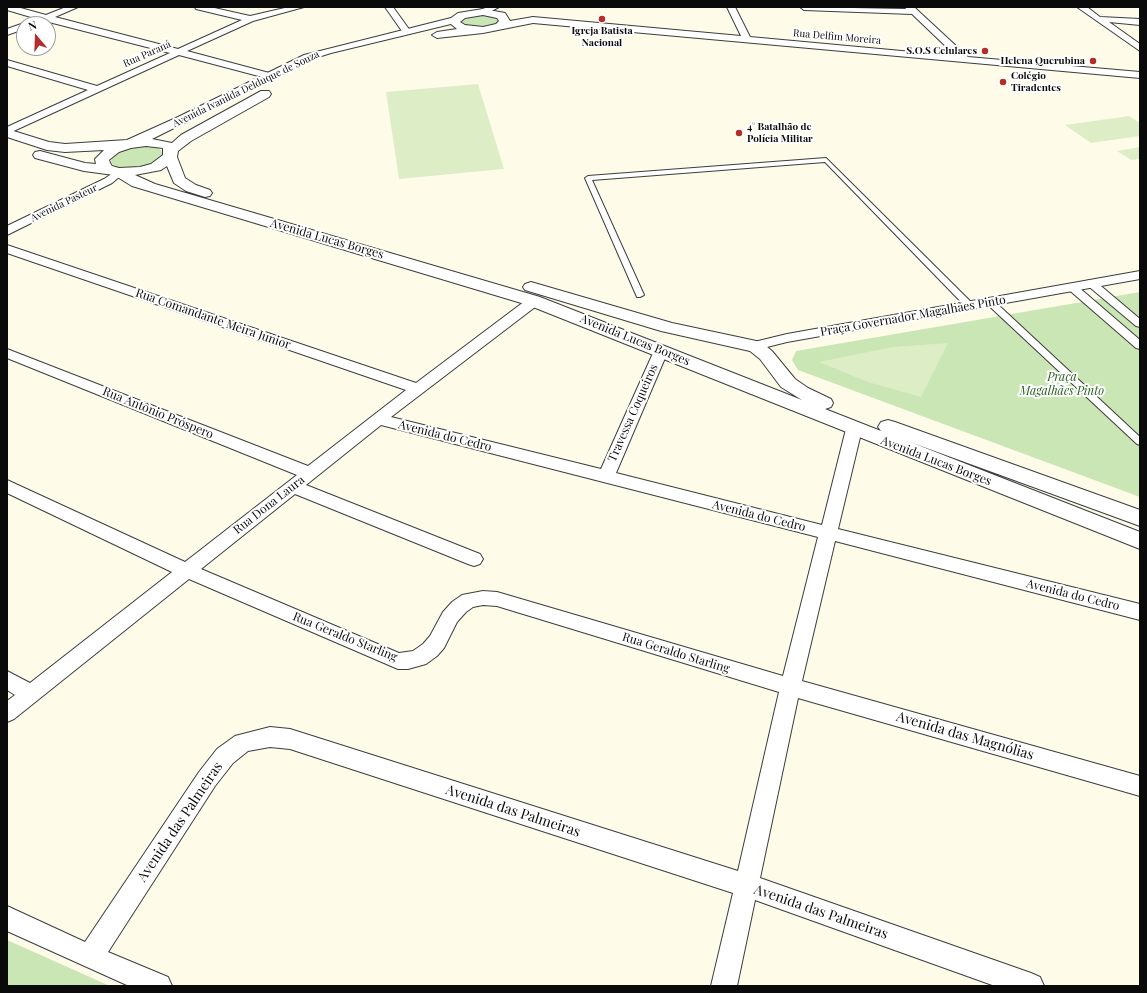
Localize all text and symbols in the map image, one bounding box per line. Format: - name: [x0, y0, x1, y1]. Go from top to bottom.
- marker: Igreja Batista Nacional: [597, 14, 607, 24]
- north arrow: [16, 16, 56, 56]
- text: N: [26, 17, 38, 34]
- place label: Igreja Batista Nacional: [571, 25, 633, 48]
- street label: Rua Delfim Moreira: [793, 27, 881, 47]
- street label: Rua Paraná: [121, 38, 173, 70]
- place label: S.O.S Celulares: [906, 45, 977, 57]
- marker: S.O.S Celulares: [980, 46, 990, 56]
- street label: Avenida Ivanilda Delduque de Souza: [171, 48, 321, 130]
- place label: Helena Querubina: [1000, 55, 1085, 67]
- marker: Helena Querubina: [1088, 56, 1098, 66]
- place label: Colégio Tiradentes: [1011, 70, 1061, 94]
- marker: Colégio Tiradentes: [998, 77, 1008, 87]
- place label: 4° Batalhão de Polícia Militar: [747, 121, 813, 144]
- marker: 4° Batalhão de Polícia Militar: [734, 128, 744, 138]
- street label: Avenida Pasteur: [29, 182, 99, 224]
- street label: Avenida Lucas Borges: [269, 216, 385, 262]
- street label: Rua Comandante Meira Junior: [134, 286, 292, 352]
- street label: Praça Governador Magalhães Pinto: [819, 293, 1007, 339]
- street label: Avenida Lucas Borges: [578, 311, 692, 369]
- street label: Travessa Coqueiros: [605, 362, 661, 464]
- park label: Praça Magalhães Pinto: [1020, 370, 1104, 398]
- street label: Rua Antônio Próspero: [100, 384, 216, 442]
- street label: Avenida do Cedro: [397, 417, 493, 455]
- street label: Avenida Lucas Borges: [879, 433, 993, 489]
- street label: Rua Dona Laura: [231, 473, 307, 537]
- street label: Avenida do Cedro: [711, 497, 807, 535]
- street label: Avenida do Cedro: [1025, 576, 1121, 614]
- street label: Rua Geraldo Starling: [291, 609, 399, 665]
- street label: Rua Geraldo Starling: [621, 630, 731, 676]
- street label: Avenida das Magnólias: [894, 708, 1036, 764]
- street label: Avenida das Palmeiras: [134, 759, 226, 885]
- street label: Avenida das Palmeiras: [444, 781, 582, 841]
- street label: Avenida das Palmeiras: [752, 881, 890, 943]

